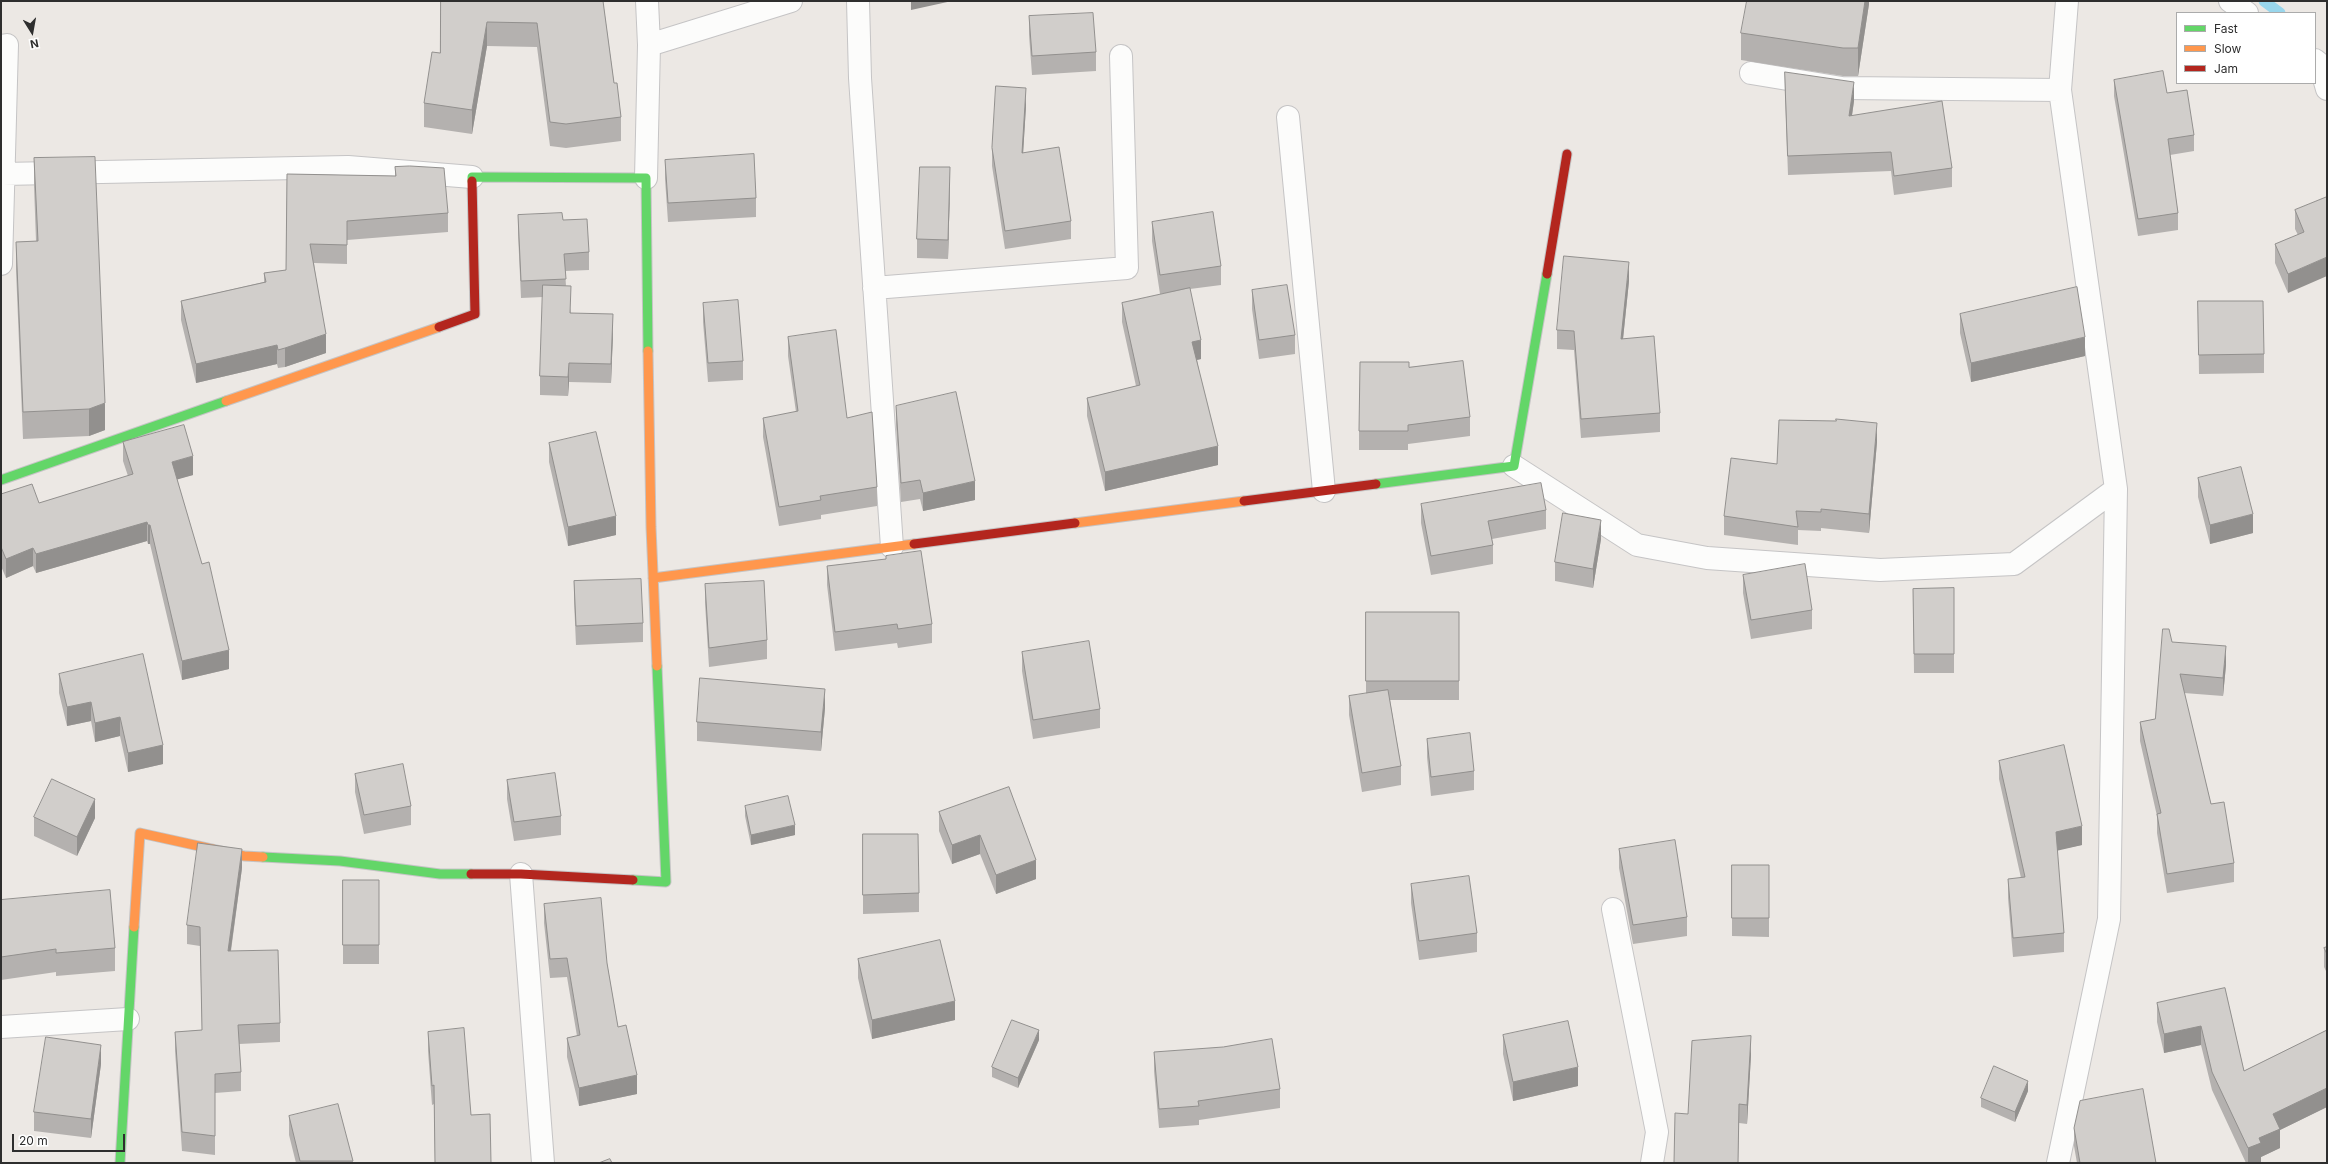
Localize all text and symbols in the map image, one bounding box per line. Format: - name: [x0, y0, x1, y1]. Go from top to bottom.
- north arrow: [12, 12, 52, 52]
- legend: [2176, 12, 2316, 84]
- text: Fast: [2214, 21, 2238, 36]
- text: N: [29, 36, 40, 51]
- text: Slow: [2214, 41, 2241, 56]
- text: Jam: [2214, 61, 2238, 76]
- scale bar: [14, 1126, 127, 1152]
- text: 20 m: [19, 1133, 48, 1148]

